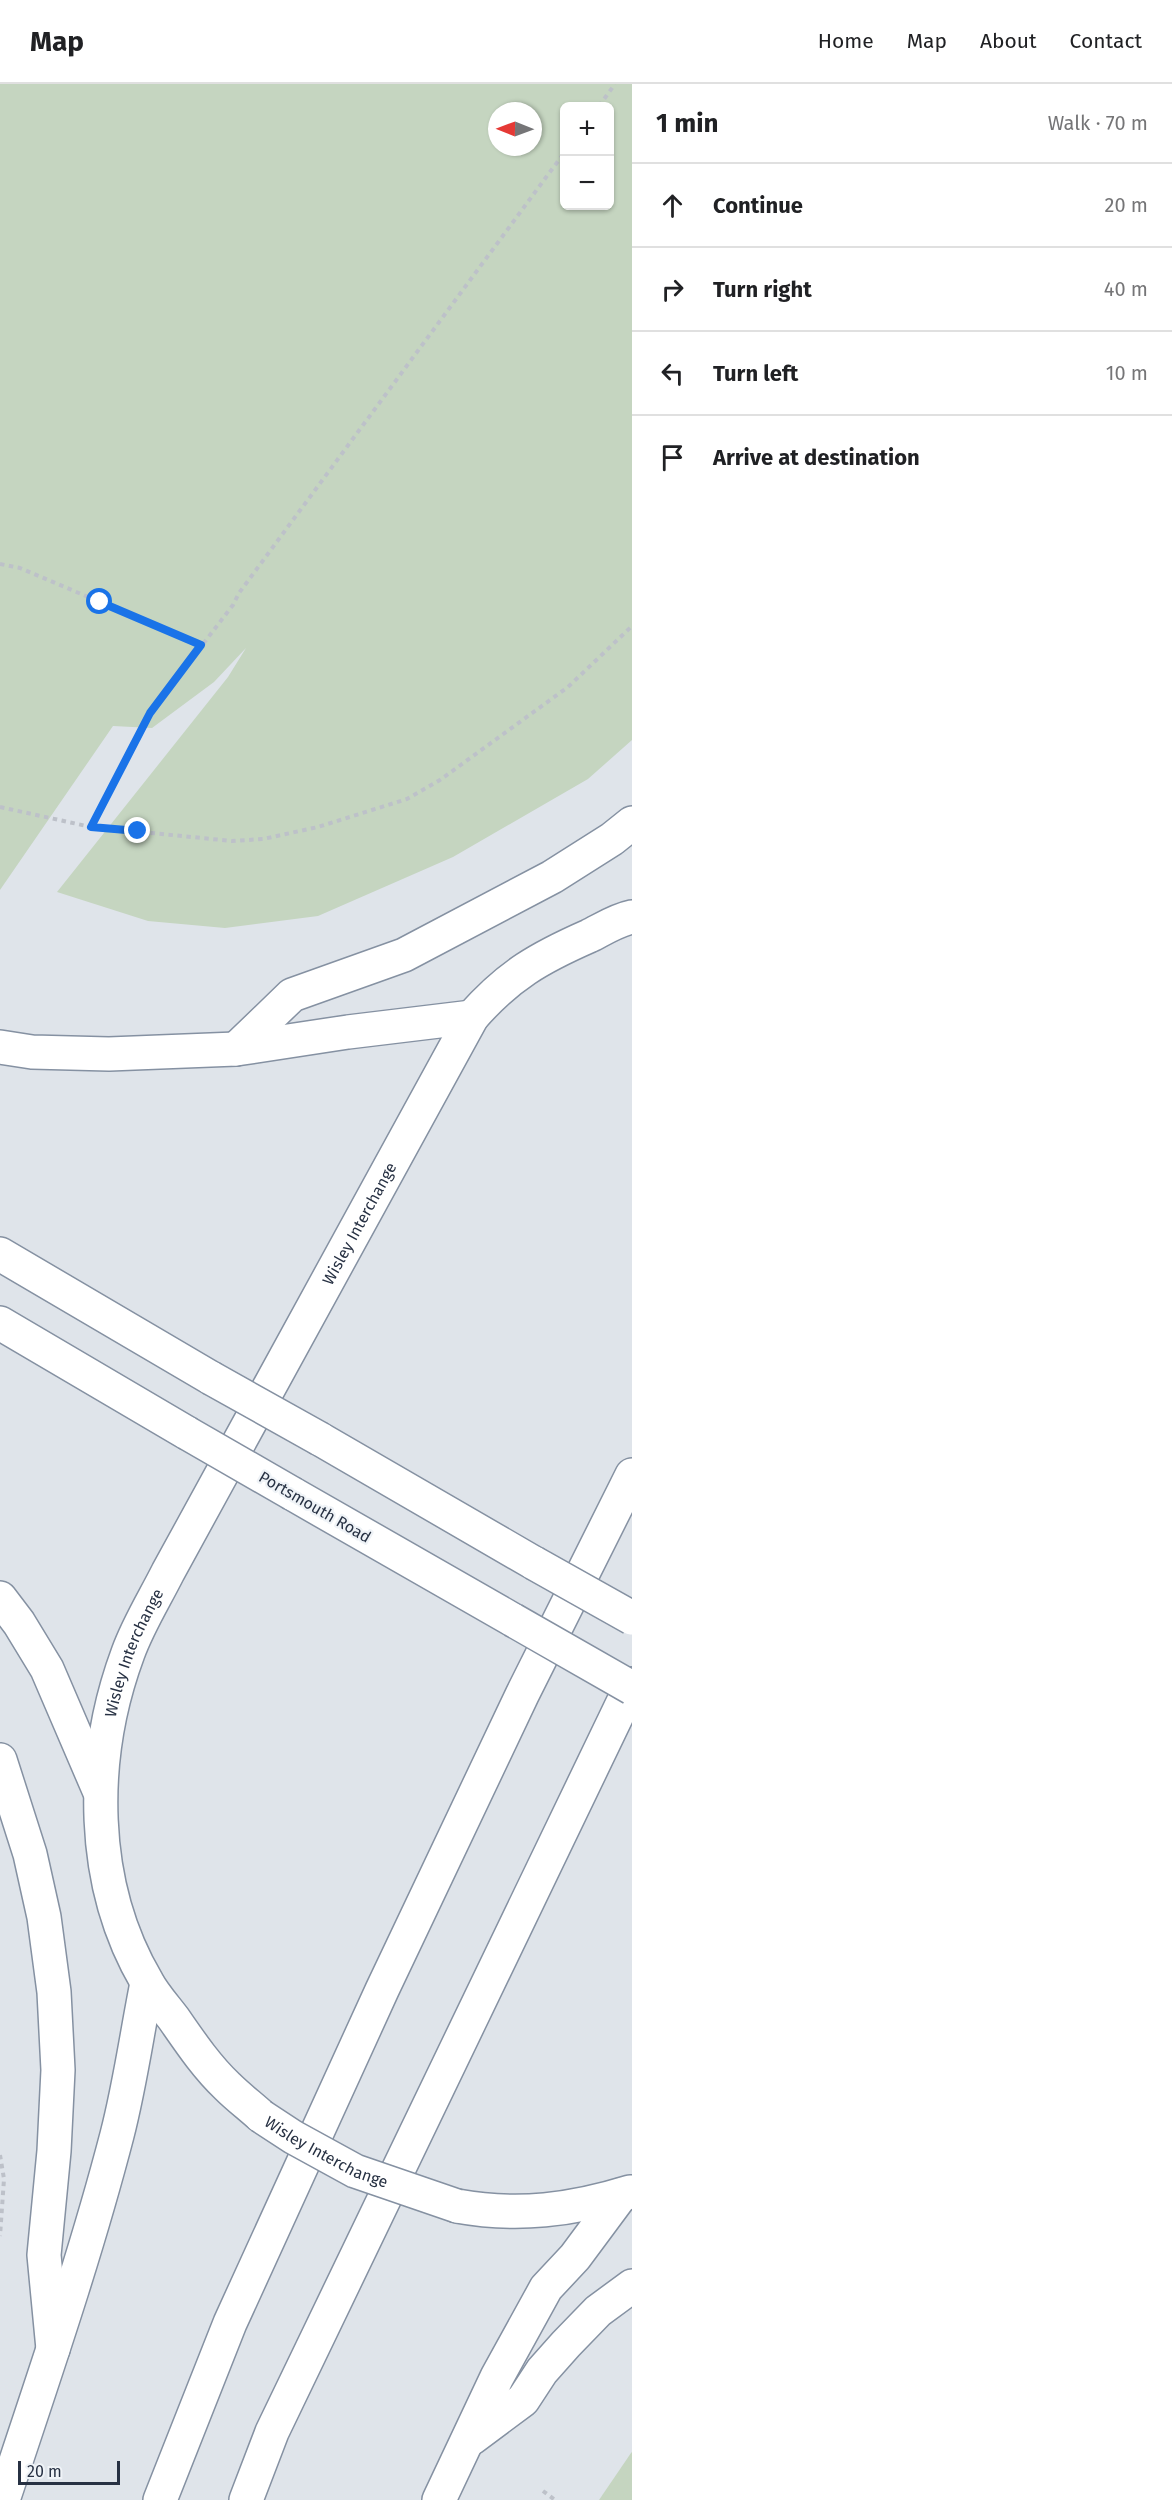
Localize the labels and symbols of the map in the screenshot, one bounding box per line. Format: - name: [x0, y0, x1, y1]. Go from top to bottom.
- north arrow: [488, 102, 542, 156]
- route start: [86, 588, 112, 614]
- route end: [124, 817, 150, 843]
- street label: Wisley Interchange: [318, 1159, 400, 1288]
- street label: Portsmouth Road: [256, 1467, 374, 1547]
- street label: Wisley Interchange: [100, 1585, 167, 1719]
- street label: Wisley Interchange: [261, 2112, 391, 2191]
- scale bar: [18, 2458, 120, 2486]

